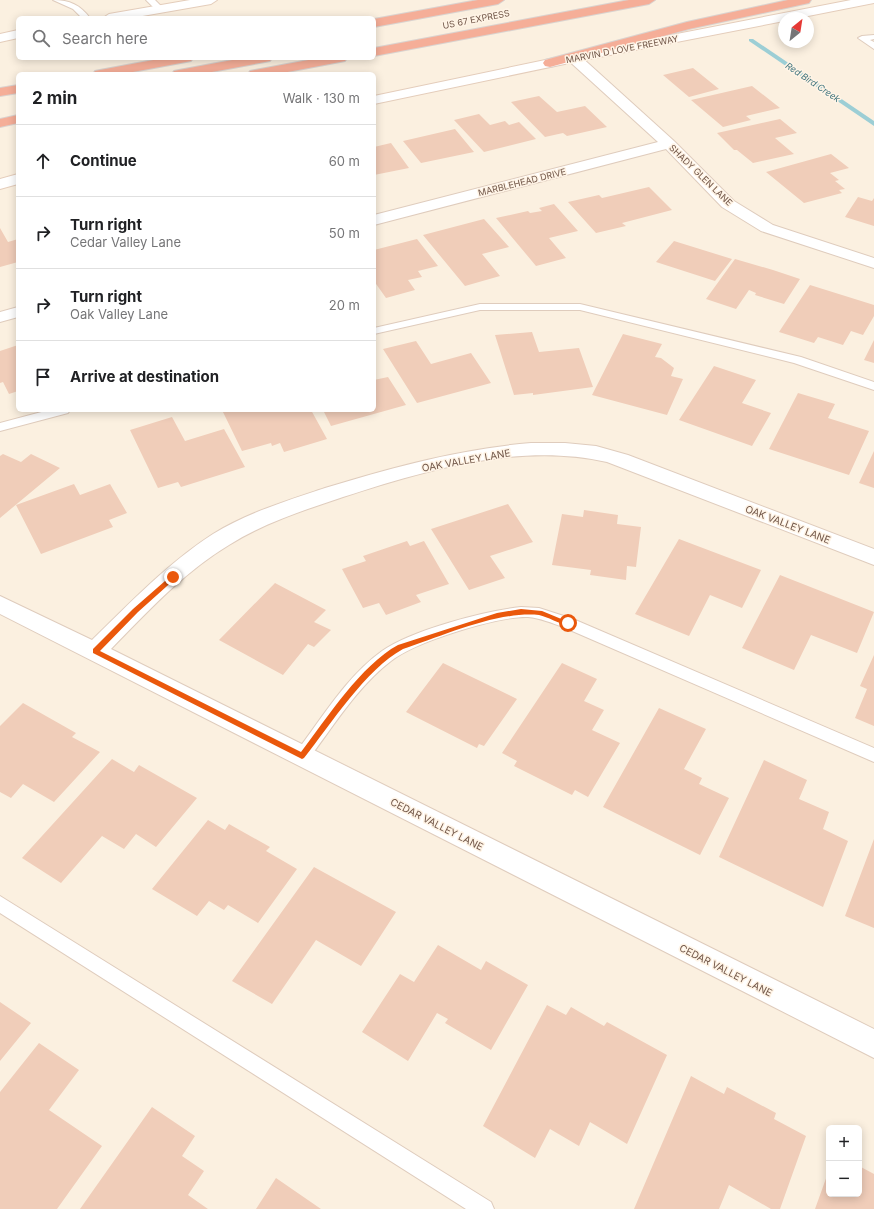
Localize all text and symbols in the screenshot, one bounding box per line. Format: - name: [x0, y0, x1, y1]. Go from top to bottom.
- street label: US 67 EXPRESS: [441, 7, 511, 31]
- north arrow: [778, 12, 814, 48]
- search box: [16, 16, 376, 60]
- icon: search: [30, 27, 52, 49]
- text: Search here: [62, 29, 148, 48]
- street label: MARVIN D LOVE FREEWAY: [565, 33, 679, 65]
- water label: Red Bird Creek: [784, 60, 843, 105]
- text: 2 min: [32, 88, 77, 108]
- text: Walk · 130 m: [283, 90, 360, 106]
- street label: SHADY GLEN LANE: [667, 142, 735, 208]
- icon: ahead: [32, 150, 54, 172]
- text: Continue: [70, 151, 137, 170]
- text: 60 m: [329, 153, 360, 169]
- street label: MARBLEHEAD DRIVE: [477, 166, 567, 198]
- text: Turn right: [70, 215, 142, 234]
- icon: right: [32, 222, 54, 244]
- text: 50 m: [329, 225, 360, 241]
- text: Cedar Valley Lane: [70, 234, 181, 250]
- text: Turn right: [70, 287, 142, 306]
- icon: right: [32, 294, 54, 316]
- text: 20 m: [329, 297, 360, 313]
- text: Oak Valley Lane: [70, 306, 168, 322]
- icon: arrive: [32, 366, 54, 388]
- text: Arrive at destination: [70, 367, 219, 386]
- street label: OAK VALLEY LANE: [421, 446, 511, 474]
- street label: OAK VALLEY LANE: [744, 502, 832, 546]
- route end: [164, 568, 182, 586]
- route start: [559, 614, 577, 632]
- street label: CEDAR VALLEY LANE: [389, 795, 485, 853]
- street label: CEDAR VALLEY LANE: [678, 941, 774, 999]
- map controls: [826, 1125, 862, 1197]
- button: +: [826, 1125, 862, 1161]
- button: −: [826, 1161, 862, 1197]

